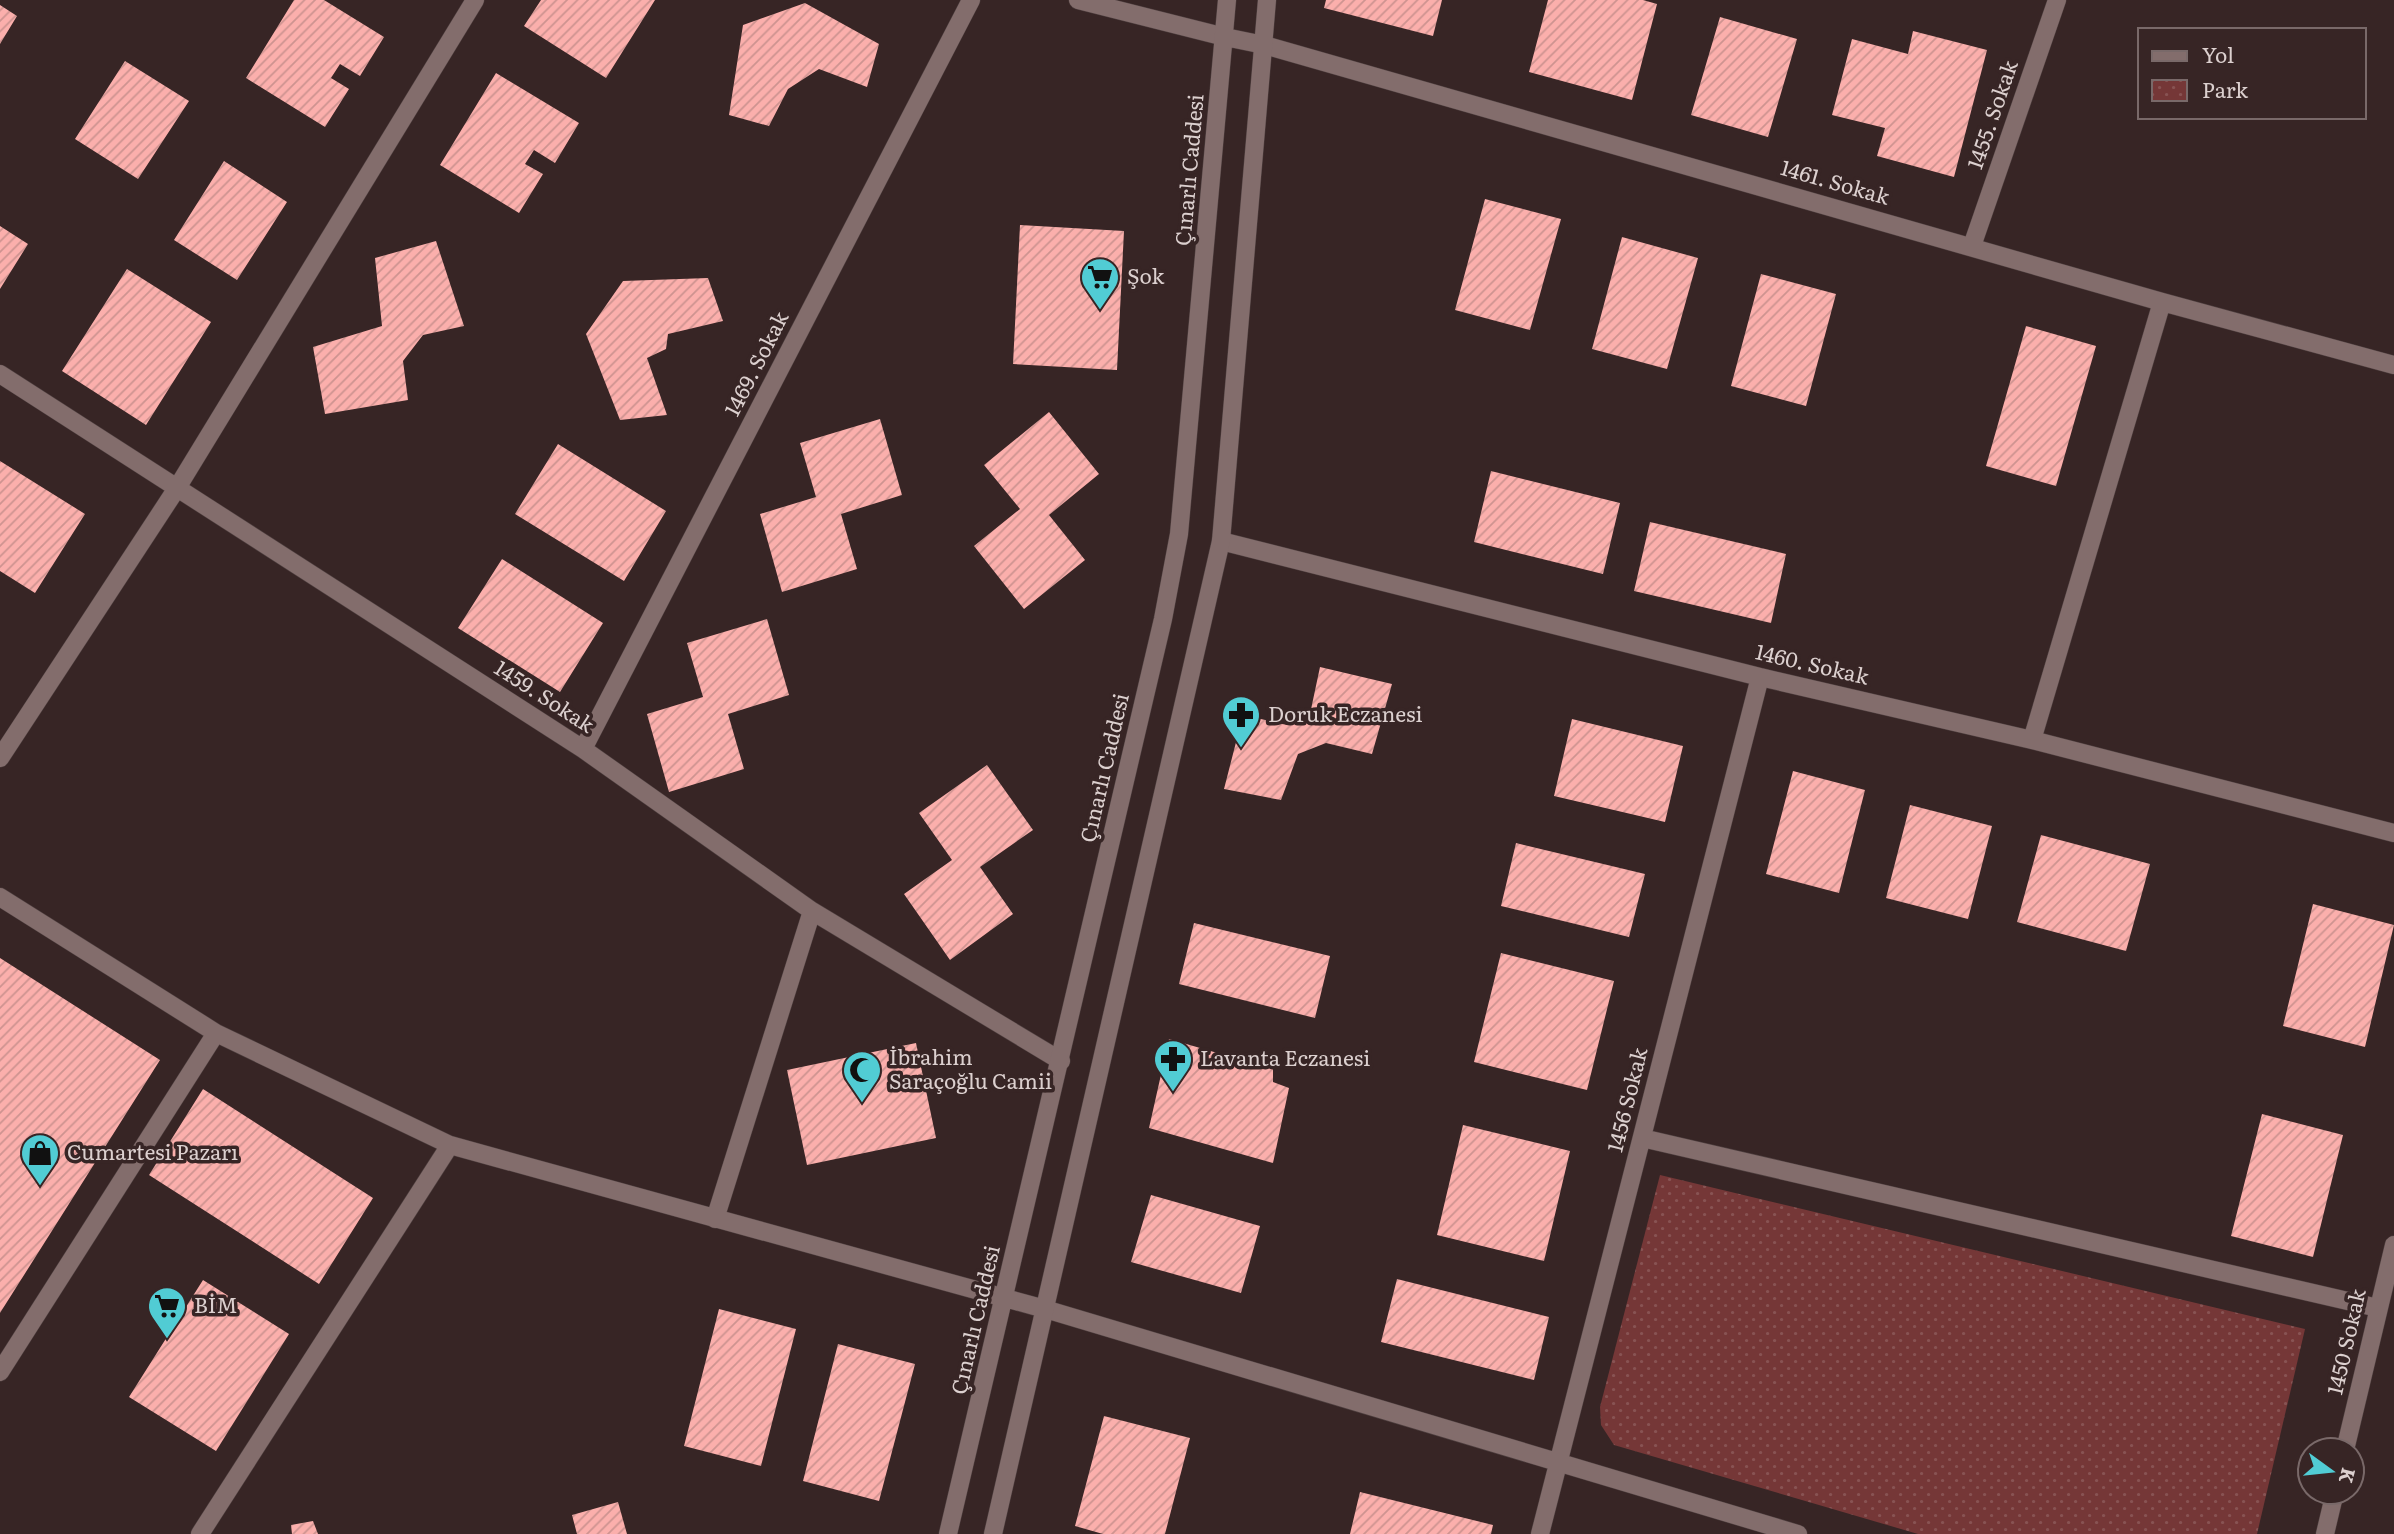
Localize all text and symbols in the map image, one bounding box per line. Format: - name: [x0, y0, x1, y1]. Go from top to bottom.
- legend: [2138, 28, 2366, 119]
- text: Yol: [2202, 38, 2234, 69]
- street label: 1455. Sokak: [1958, 55, 2024, 173]
- text: Park: [2202, 73, 2248, 104]
- street label: Çınarlı Caddesi: [1165, 93, 1210, 247]
- street label: 1461. Sokak: [1778, 150, 1894, 211]
- supermarket icon: Şok: [1079, 256, 1121, 311]
- place label: Şok: [1127, 259, 1165, 290]
- street label: 1469. Sokak: [715, 305, 795, 421]
- street label: 1460. Sokak: [1753, 634, 1872, 691]
- street label: 1459. Sokak: [489, 651, 602, 739]
- street label: Çınarlı Caddesi: [1070, 690, 1135, 845]
- pharmacy icon: Doruk Eczanesi: [1220, 694, 1262, 749]
- place label: Doruk Eczanesi: [1268, 697, 1422, 728]
- pharmacy icon: Lavanta Eczanesi: [1152, 1038, 1194, 1093]
- place label: İbrahim Saraçoğlu Camii: [889, 1040, 1052, 1095]
- place label: Lavanta Eczanesi: [1200, 1041, 1370, 1072]
- street label: 1456 Sokak: [1598, 1044, 1654, 1155]
- mosque icon: İbrahim Saraçoğlu Camii: [841, 1049, 883, 1104]
- shop icon: Cumartesi Pazarı: [19, 1132, 61, 1187]
- place label: Cumartesi Pazarı: [67, 1135, 238, 1166]
- street label: Çınarlı Caddesi: [941, 1242, 1006, 1397]
- supermarket icon: BİM: [146, 1285, 188, 1340]
- street label: 1450 Sokak: [2317, 1285, 2372, 1397]
- place label: BİM: [194, 1288, 238, 1319]
- north arrow: [2296, 1436, 2366, 1506]
- text: K: [2333, 1465, 2364, 1487]

